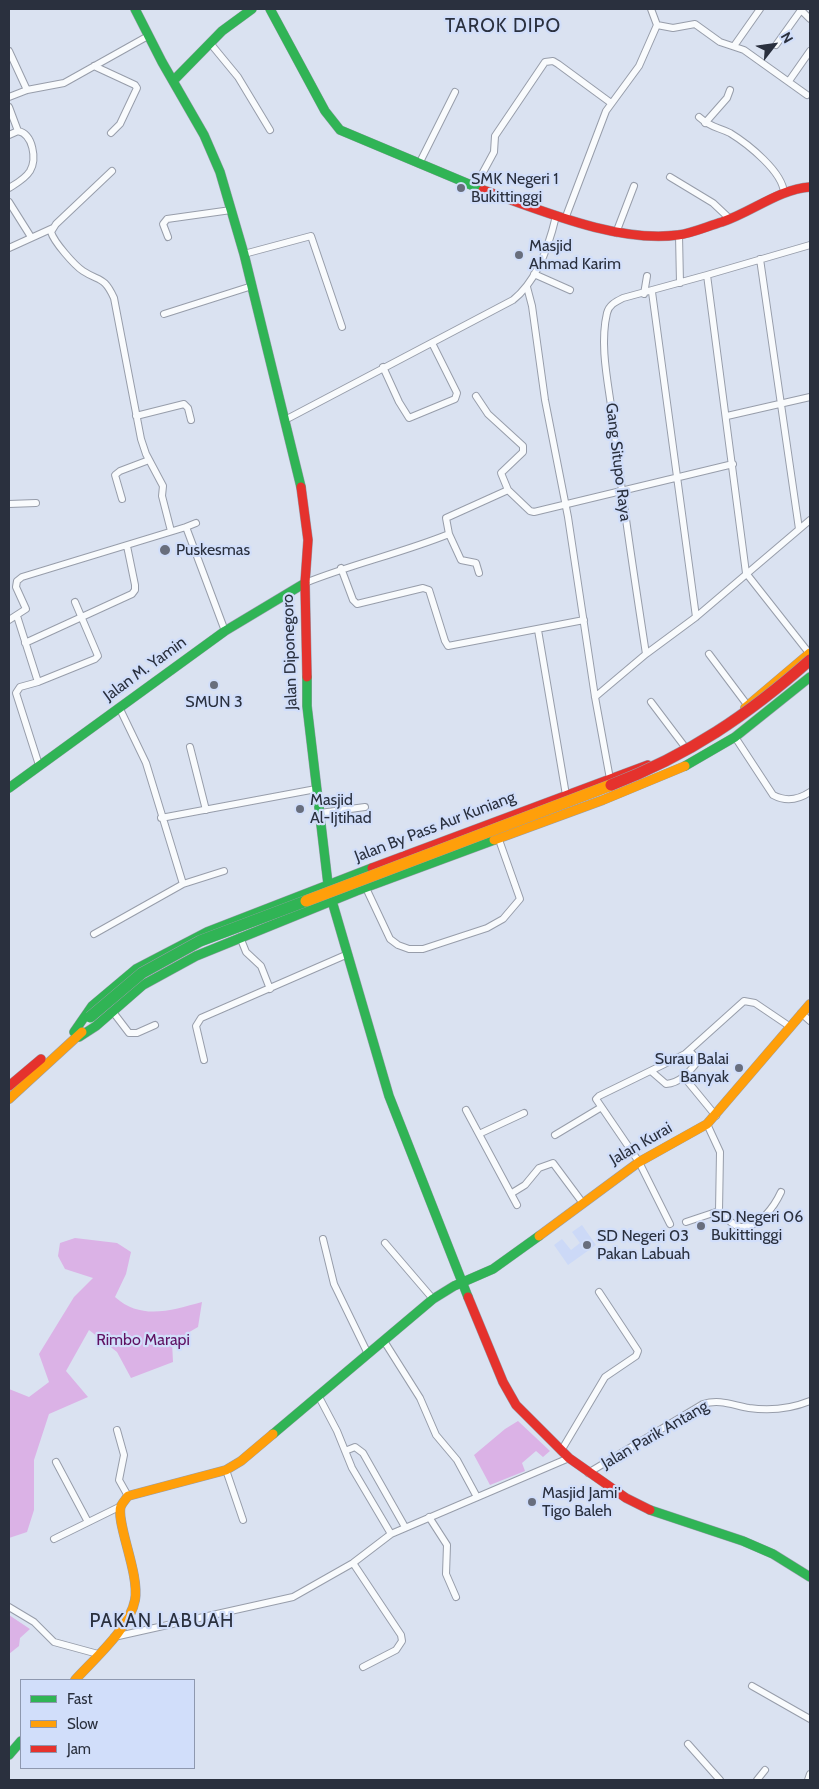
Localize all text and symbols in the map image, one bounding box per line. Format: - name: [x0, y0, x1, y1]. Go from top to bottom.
- district label: TAROK DIPO: [444, 15, 562, 37]
- north arrow: [749, 20, 799, 70]
- text: N: [777, 29, 797, 46]
- place label: SMK Negeri 1 Bukittinggi: [471, 169, 559, 207]
- marker: SMK Negeri 1 Bukittinggi: [455, 182, 467, 194]
- place label: Masjid Ahmad Karim: [529, 236, 621, 274]
- marker: Masjid Ahmad Karim: [513, 249, 525, 261]
- street label: Gang Situpo Raya: [601, 402, 635, 522]
- place label: Puskesmas: [176, 540, 250, 560]
- marker: Puskesmas: [158, 543, 172, 557]
- street label: Jalan Diponegoro: [278, 594, 302, 710]
- street label: Jalan M. Yamin: [100, 633, 190, 705]
- marker: SMUN 3: [208, 679, 220, 691]
- place label: SMUN 3: [185, 692, 243, 712]
- street label: Jalan By Pass Aur Kuniang: [352, 787, 518, 867]
- place label: Masjid Al-Ijtihad: [310, 790, 372, 828]
- marker: Masjid Al-Ijtihad: [294, 803, 306, 815]
- place label: Surau Balai Banyak: [655, 1049, 729, 1087]
- marker: Surau Balai Banyak: [733, 1062, 745, 1074]
- street label: Jalan Kurai: [606, 1119, 676, 1169]
- place label: SD Negeri 06 Bukittinggi: [711, 1207, 803, 1245]
- marker: SD Negeri 06 Bukittinggi: [695, 1220, 707, 1232]
- place label: SD Negeri 03 Pakan Labuah: [597, 1226, 690, 1264]
- marker: SD Negeri 03 Pakan Labuah: [581, 1239, 593, 1251]
- park label: Rimbo Marapi: [96, 1330, 190, 1350]
- street label: Jalan Parik Antang: [598, 1397, 712, 1473]
- place label: Masjid Jami' Tigo Baleh: [542, 1483, 621, 1521]
- marker: Masjid Jami' Tigo Baleh: [526, 1496, 538, 1508]
- district label: PAKAN LABUAH: [88, 1610, 236, 1632]
- legend: [20, 1679, 195, 1769]
- text: Fast: [67, 1690, 92, 1708]
- text: Slow: [67, 1715, 98, 1733]
- text: Jam: [67, 1740, 91, 1758]

